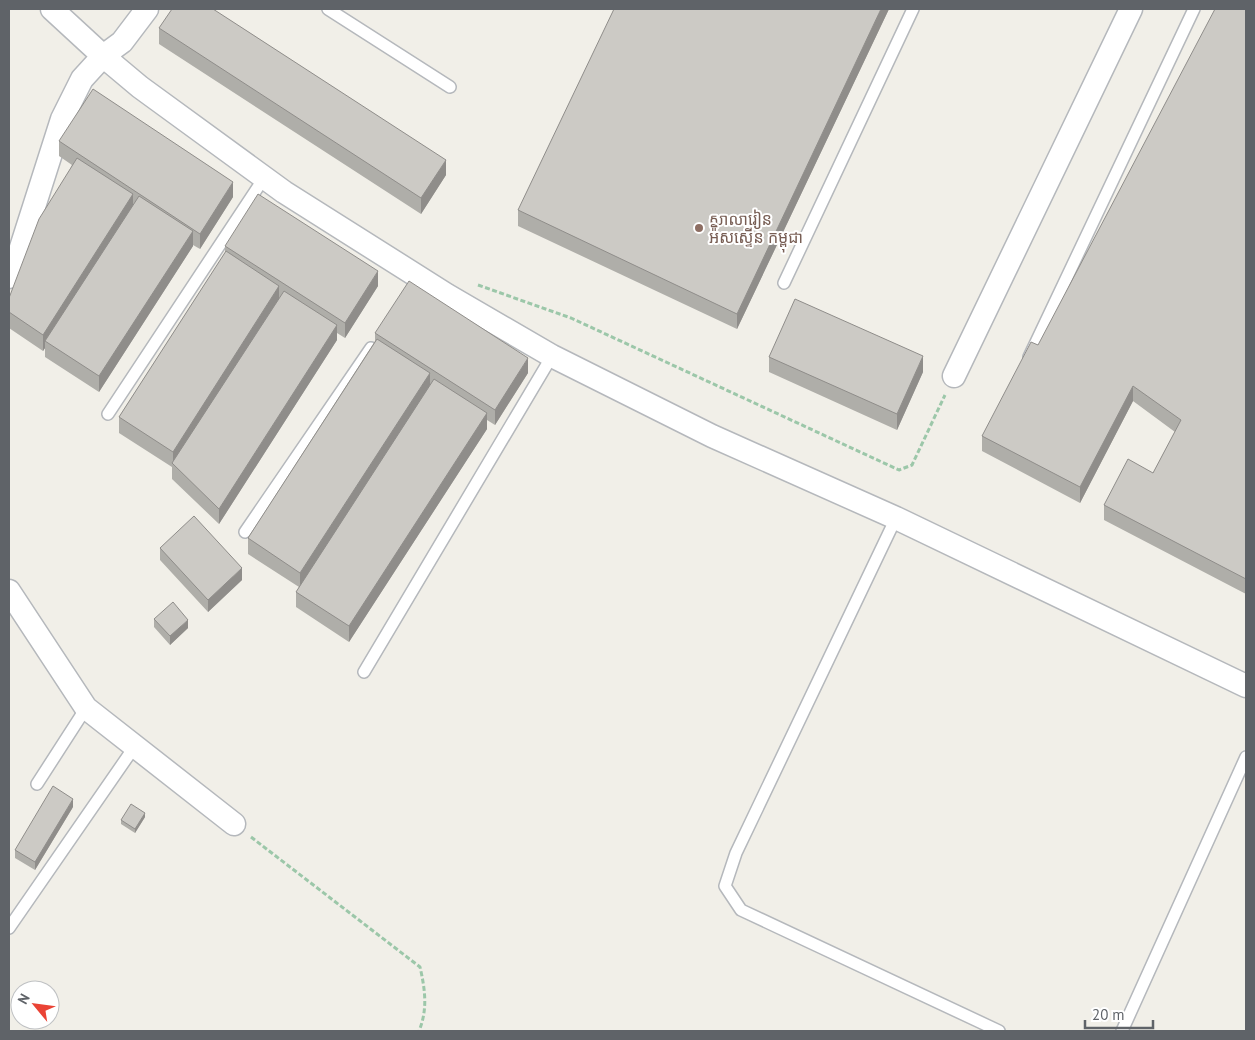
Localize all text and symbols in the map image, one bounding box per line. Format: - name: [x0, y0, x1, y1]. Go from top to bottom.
- place label: សាលារៀន អ៉ិសស្ទើន កម្ពុជា: [709, 209, 803, 253]
- marker: សាលារៀន អ៉ិសស្ទើន កម្ពុជា: [693, 222, 705, 234]
- north arrow: [10, 980, 60, 1030]
- text: N: [14, 990, 34, 1007]
- scale bar: [1085, 998, 1152, 1030]
- text: 20 m: [1092, 1005, 1125, 1024]

